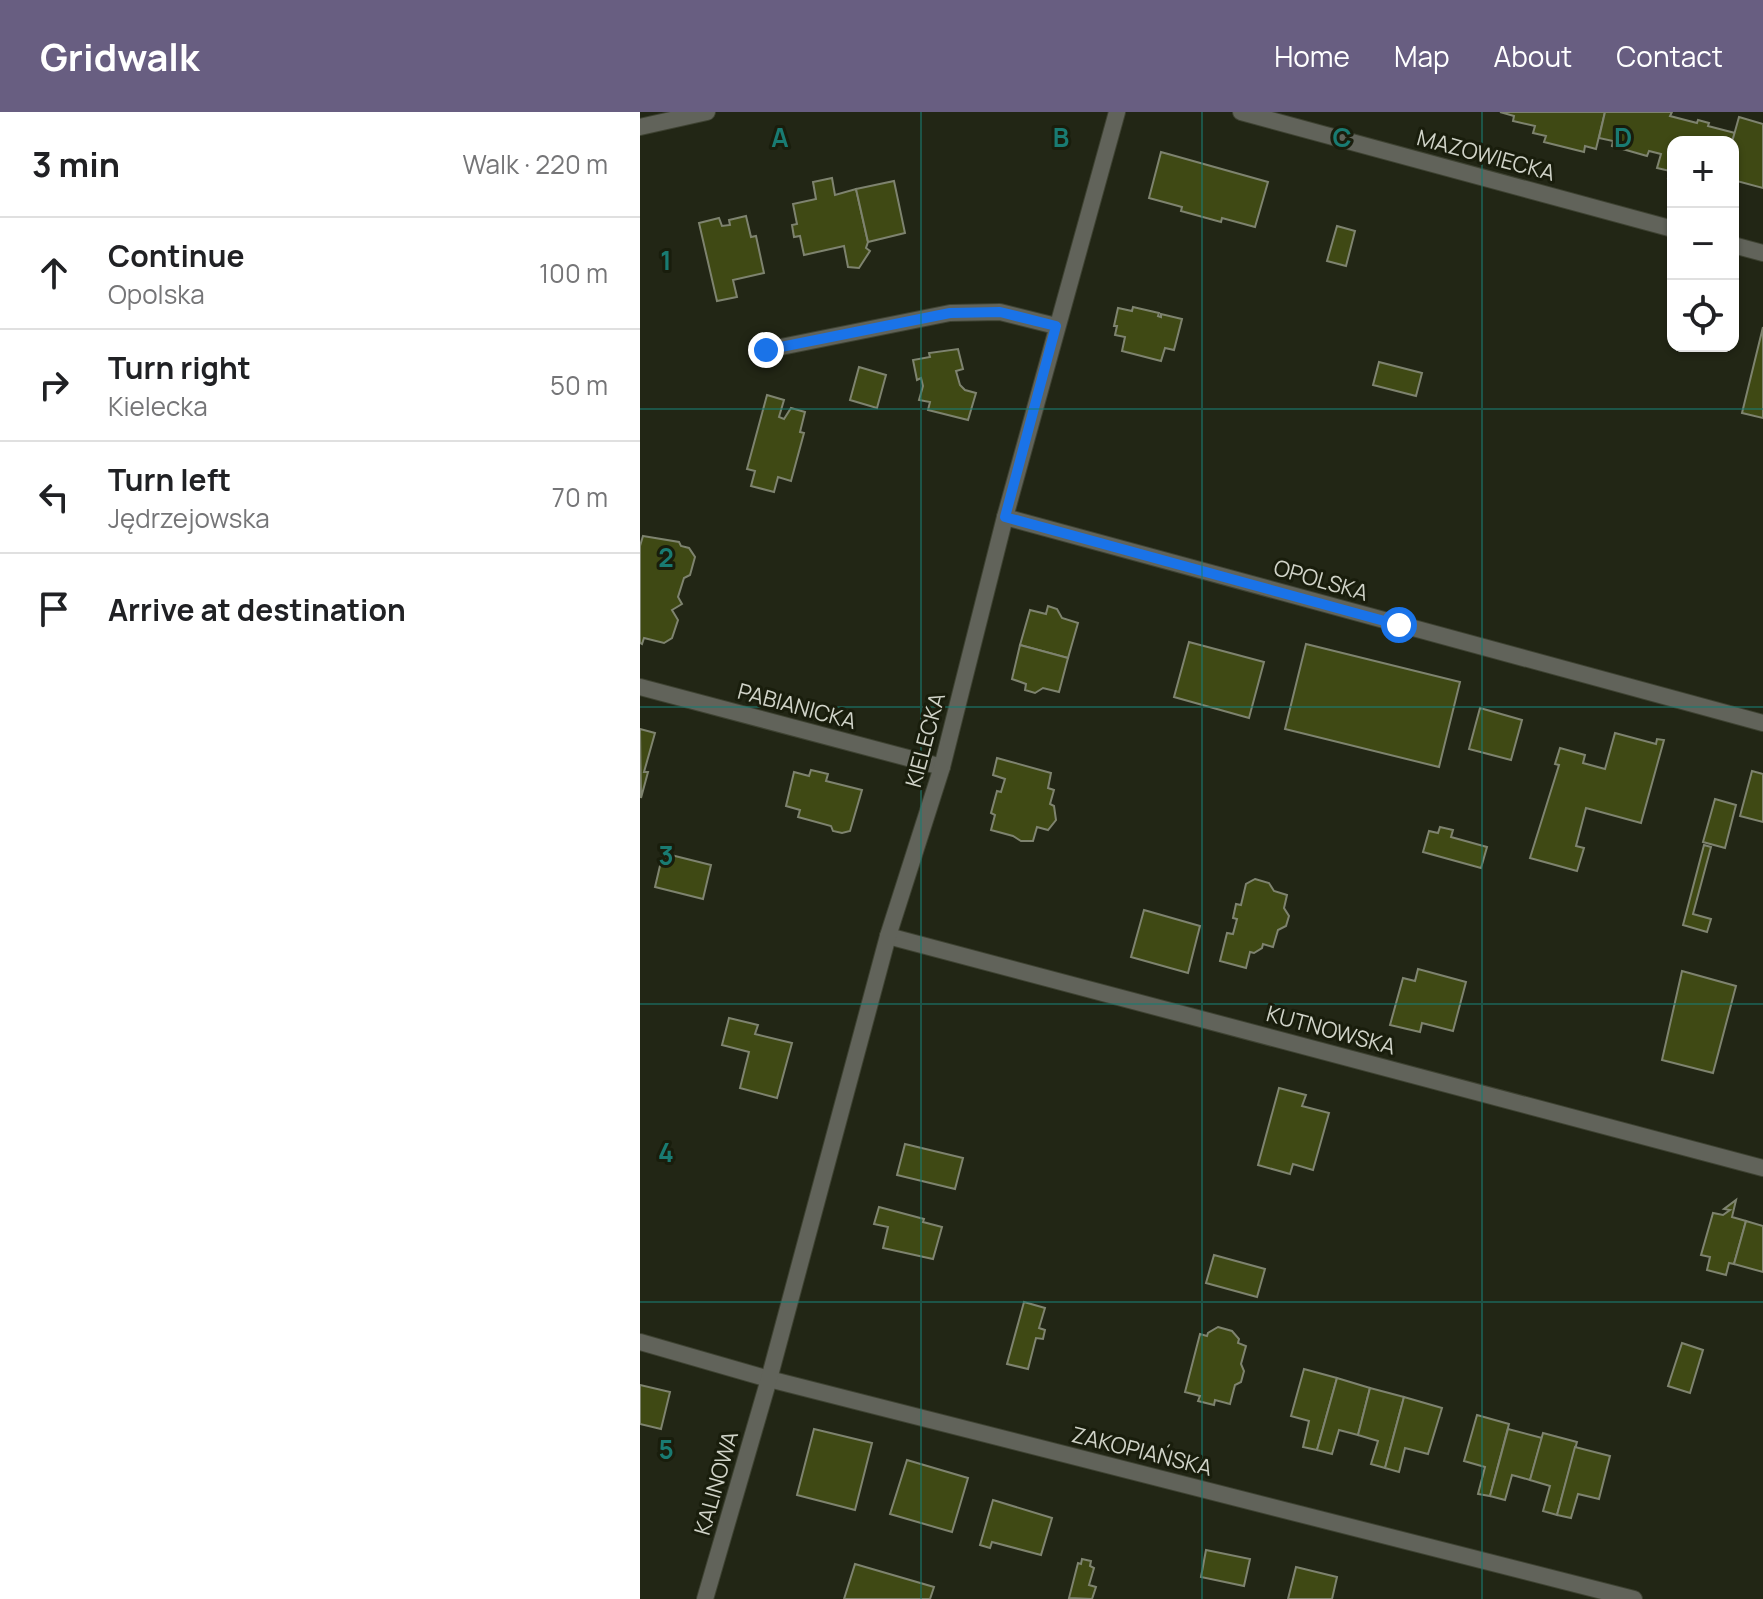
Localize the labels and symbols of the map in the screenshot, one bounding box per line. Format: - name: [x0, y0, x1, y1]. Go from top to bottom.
- text: A: [771, 119, 789, 155]
- text: B: [1053, 119, 1069, 155]
- text: C: [1332, 119, 1352, 155]
- text: D: [1614, 119, 1632, 155]
- street label: MAZOWIECKA: [1414, 122, 1558, 188]
- text: 1: [660, 242, 672, 278]
- route end: [748, 332, 784, 368]
- text: 2: [658, 539, 674, 575]
- street label: OPOLSKA: [1270, 552, 1372, 608]
- route start: [1381, 607, 1417, 643]
- street label: PABIANICKA: [734, 676, 860, 736]
- street label: KIELECKA: [898, 689, 952, 791]
- text: 3: [658, 837, 674, 873]
- street label: KUTNOWSKA: [1263, 998, 1399, 1062]
- text: 4: [658, 1134, 674, 1170]
- street label: ZAKOPIAŃSKA: [1069, 1419, 1215, 1483]
- street label: KALINOWA: [687, 1428, 745, 1538]
- text: 5: [658, 1431, 674, 1467]

